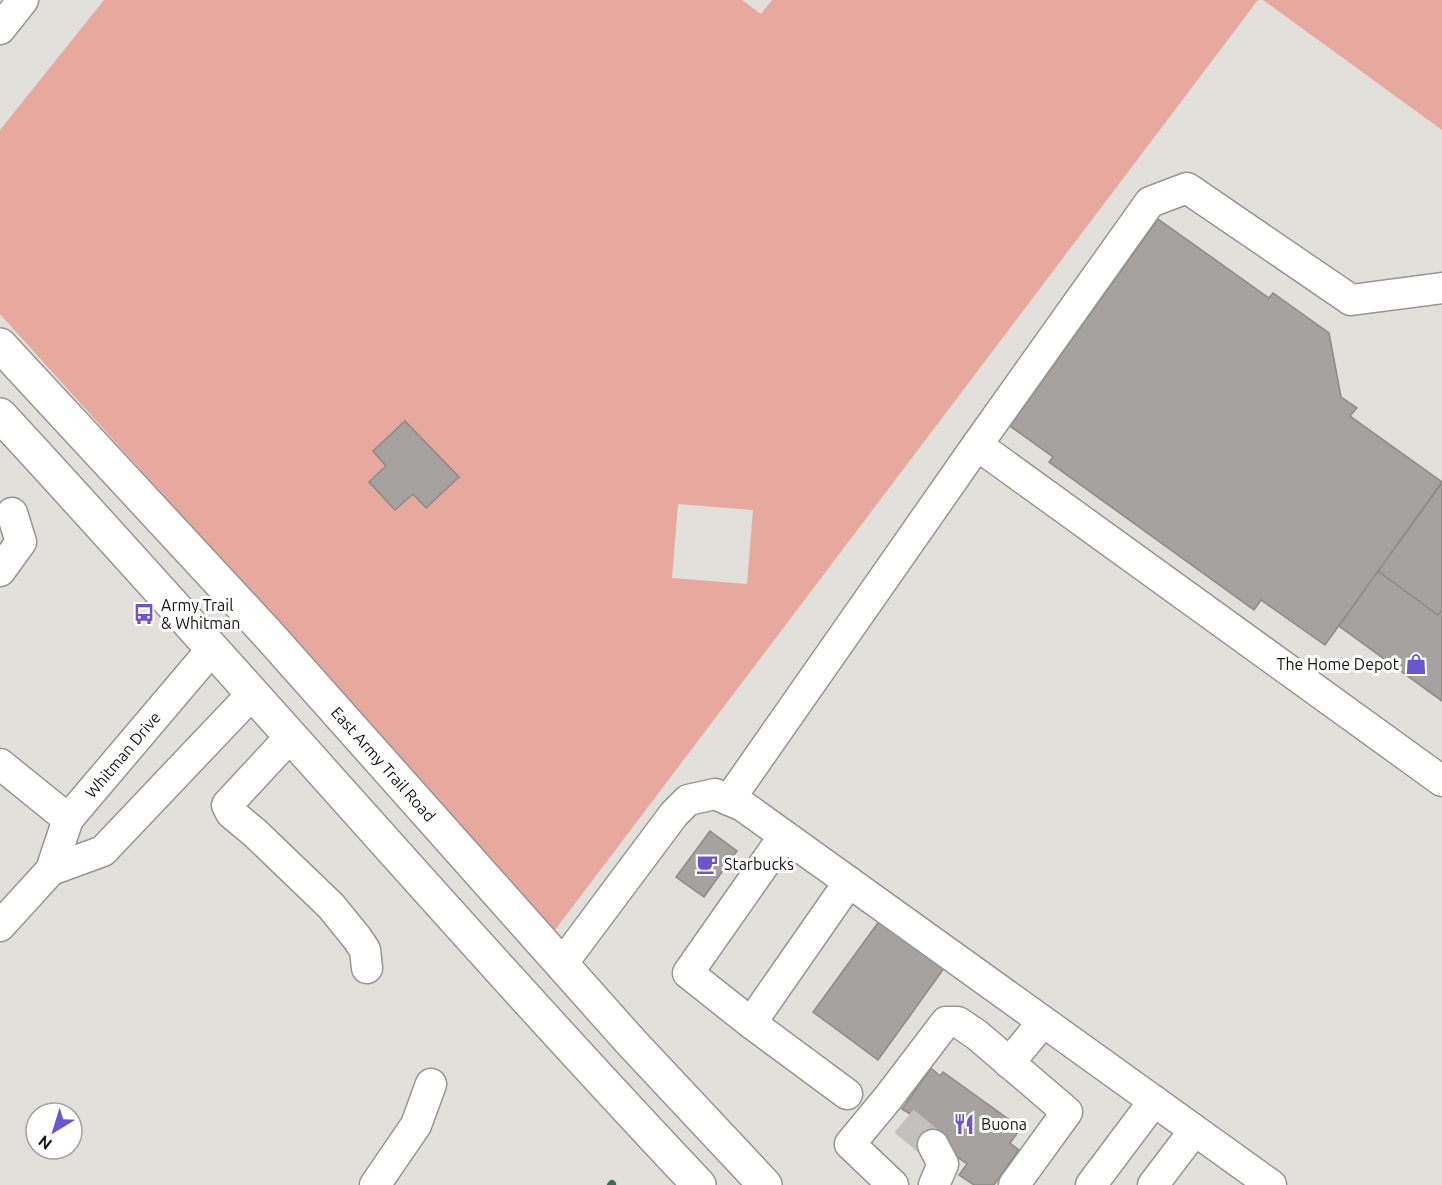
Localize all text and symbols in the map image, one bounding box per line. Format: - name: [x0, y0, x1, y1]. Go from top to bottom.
- place label: Army Trail & Whitman: [161, 596, 240, 632]
- bus stop icon: Army Trail & Whitman: [132, 602, 156, 626]
- shop icon: The Home Depot: [1404, 652, 1428, 676]
- place label: The Home Depot: [1277, 655, 1400, 673]
- street label: East Army Trail Road: [328, 703, 439, 825]
- street label: Whitman Drive: [81, 708, 164, 801]
- cafe icon: Starbucks: [695, 852, 719, 876]
- place label: Starbucks: [724, 855, 794, 873]
- north arrow: [24, 1101, 84, 1161]
- restaurant icon: Buona: [952, 1112, 976, 1136]
- place label: Buona: [981, 1115, 1027, 1133]
- text: N: [35, 1132, 55, 1154]

